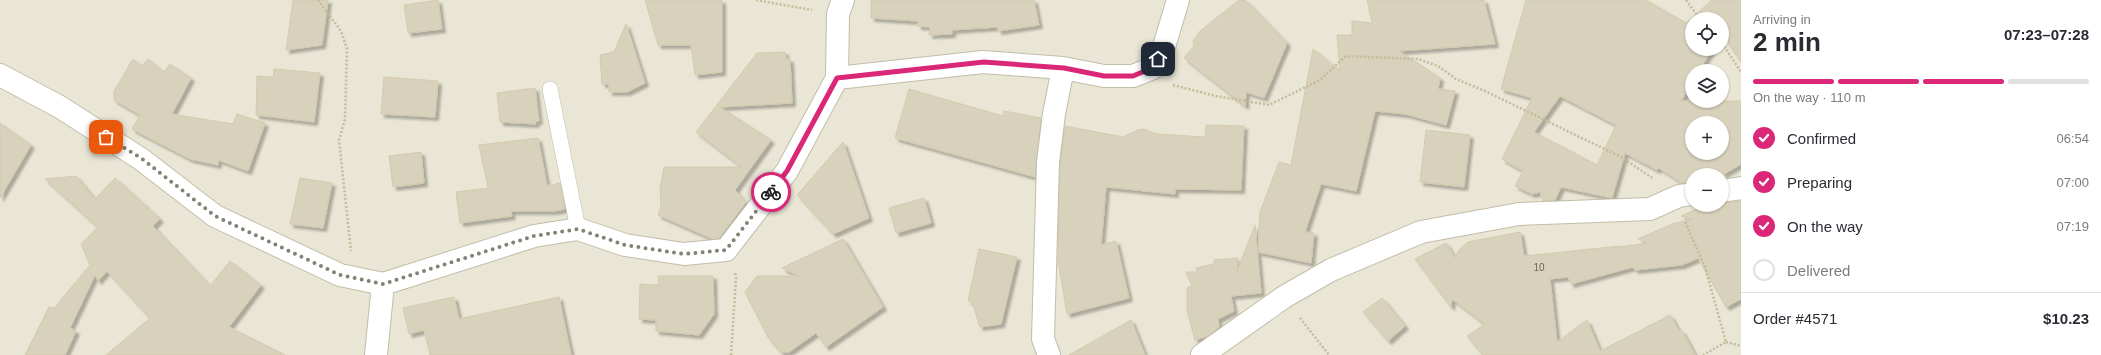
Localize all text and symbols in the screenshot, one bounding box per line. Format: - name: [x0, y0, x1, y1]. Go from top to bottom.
- map controls: [1685, 12, 1729, 212]
- button: locate: [1685, 12, 1729, 56]
- text: Arriving in: [1753, 12, 1811, 27]
- text: 07:23–07:28: [2004, 26, 2089, 43]
- text: 2 min: [1753, 27, 1821, 57]
- pin: [1141, 42, 1175, 76]
- icon: home: [1147, 48, 1169, 70]
- button: layers: [1685, 64, 1729, 108]
- text: On the way · 110 m: [1753, 90, 1865, 105]
- button: +: [1685, 116, 1729, 160]
- pin: [89, 120, 123, 154]
- icon: bag: [95, 126, 117, 148]
- icon: check: [1753, 127, 1775, 149]
- text: Confirmed: [1787, 130, 1856, 147]
- text: 06:54: [2056, 131, 2089, 146]
- button: −: [1685, 168, 1729, 212]
- icon: check: [1753, 171, 1775, 193]
- courier: [751, 172, 791, 212]
- text: Preparing: [1787, 174, 1852, 191]
- text: 07:00: [2056, 175, 2089, 190]
- icon: bike: [760, 181, 782, 203]
- icon: check: [1753, 215, 1775, 237]
- text: On the way: [1787, 218, 1863, 235]
- text: 07:19: [2056, 219, 2089, 234]
- house number: 10: [1533, 262, 1545, 273]
- text: Delivered: [1787, 262, 1850, 279]
- text: Order #4571: [1753, 310, 1837, 327]
- text: $10.23: [2043, 310, 2089, 327]

